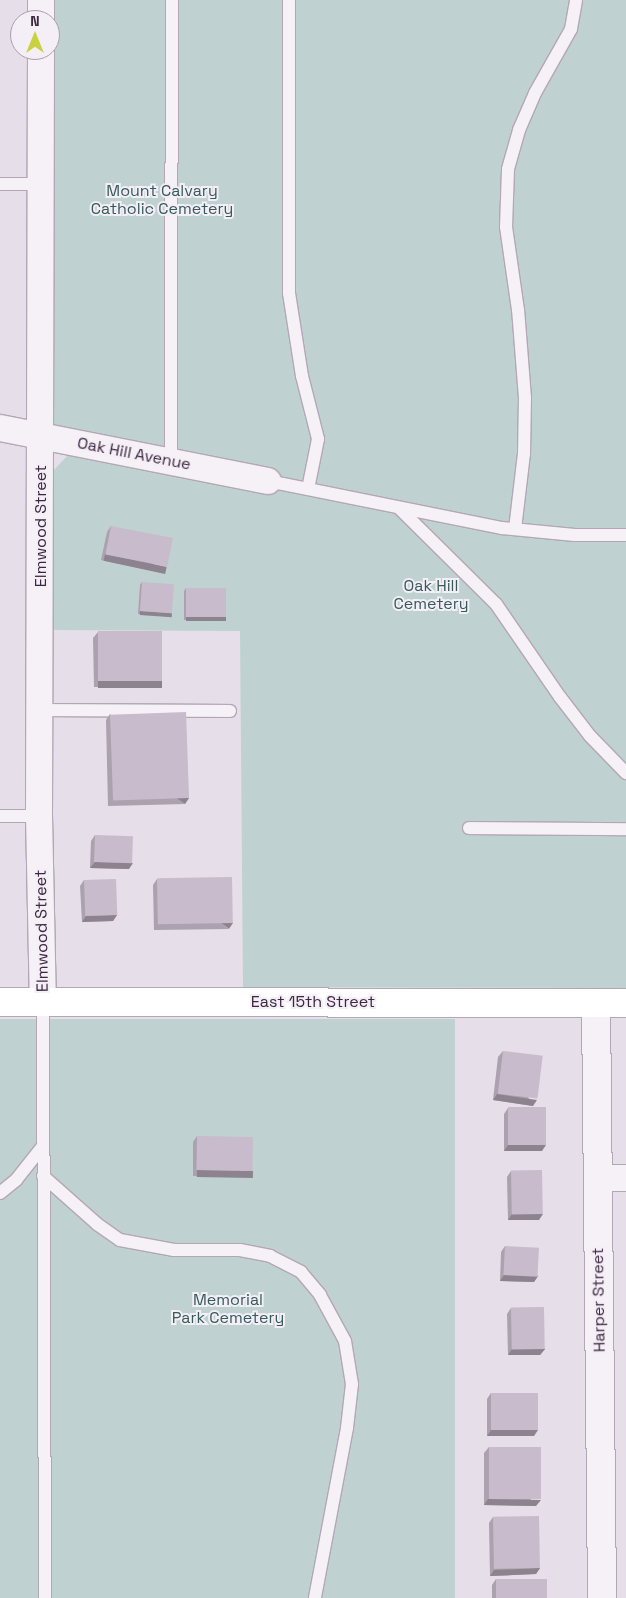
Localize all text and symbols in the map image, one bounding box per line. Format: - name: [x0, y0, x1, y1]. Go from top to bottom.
- north arrow: [10, 10, 60, 60]
- text: N: [30, 12, 40, 30]
- park label: Mount Calvary Catholic Cemetery: [91, 181, 233, 219]
- street label: Oak Hill Avenue: [75, 434, 193, 474]
- street label: Elmwood Street: [31, 465, 51, 587]
- park label: Oak Hill Cemetery: [393, 576, 469, 614]
- street label: Elmwood Street: [31, 870, 53, 992]
- street label: East 15th Street: [251, 992, 375, 1012]
- street label: Harper Street: [588, 1248, 610, 1352]
- park label: Memorial Park Cemetery: [172, 1290, 284, 1328]

